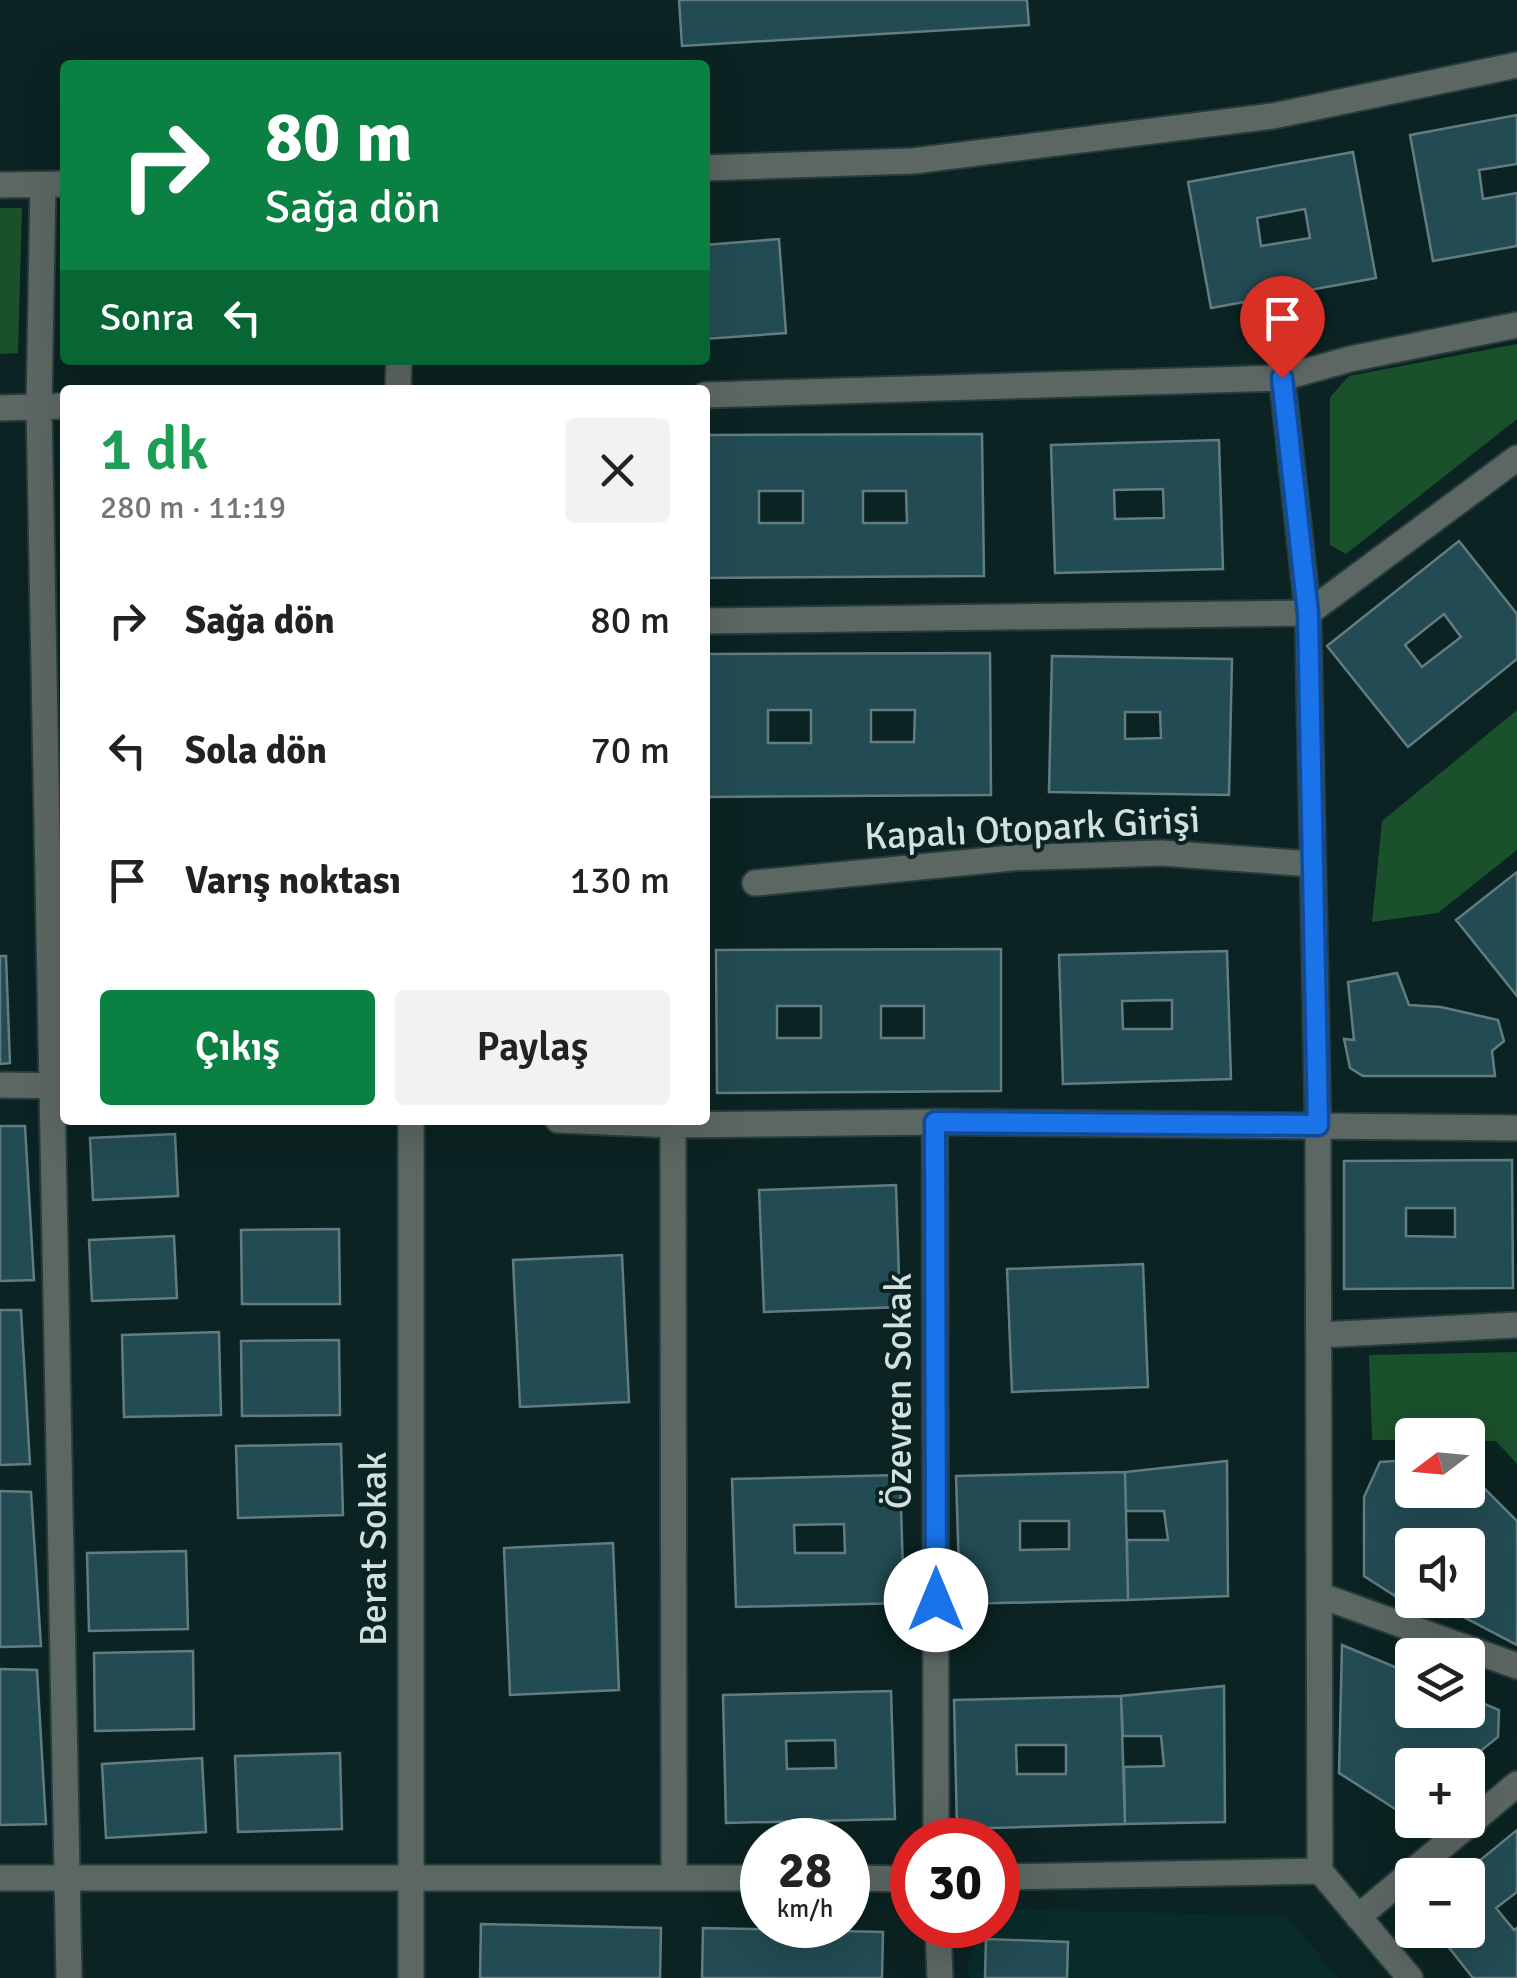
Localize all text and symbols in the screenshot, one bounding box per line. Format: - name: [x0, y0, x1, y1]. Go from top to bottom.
- text: 80 m: [265, 94, 413, 180]
- icon: right: [100, 100, 230, 230]
- text: Sağa dön: [265, 180, 441, 235]
- pin: [1240, 276, 1325, 379]
- icon: left: [215, 290, 270, 345]
- icon: arrive: [1255, 291, 1310, 346]
- text: Sonra: [100, 294, 195, 341]
- text: 1 dk: [100, 413, 208, 487]
- button: close: [565, 418, 670, 523]
- text: 280 m · 11:19: [100, 488, 286, 527]
- icon: right: [100, 593, 155, 648]
- text: Sağa dön: [185, 597, 335, 644]
- text: 80 m: [590, 597, 670, 644]
- icon: left: [100, 723, 155, 778]
- text: Sola dön: [185, 727, 327, 774]
- text: 70 m: [590, 727, 670, 774]
- street label: Kapalı Otopark Girişi: [863, 796, 1201, 860]
- icon: arrive: [100, 853, 155, 908]
- text: Varış noktası: [185, 857, 401, 904]
- text: 130 m: [570, 857, 670, 904]
- button: Çıkış: [100, 990, 375, 1105]
- button: Paylaş: [395, 990, 670, 1105]
- street label: Özevren Sokak: [875, 1273, 922, 1509]
- north arrow: [1395, 1418, 1485, 1508]
- map controls: [1395, 1418, 1485, 1948]
- street label: Berat Sokak: [350, 1452, 397, 1646]
- button: sound: [1395, 1528, 1485, 1618]
- position arrow: [884, 1548, 988, 1652]
- button: layers: [1395, 1638, 1485, 1728]
- button: +: [1395, 1748, 1485, 1838]
- speed limit sign: 30: [890, 1818, 1020, 1948]
- text: 28: [778, 1840, 832, 1902]
- button: −: [1395, 1858, 1485, 1948]
- text: km/h: [777, 1893, 833, 1924]

